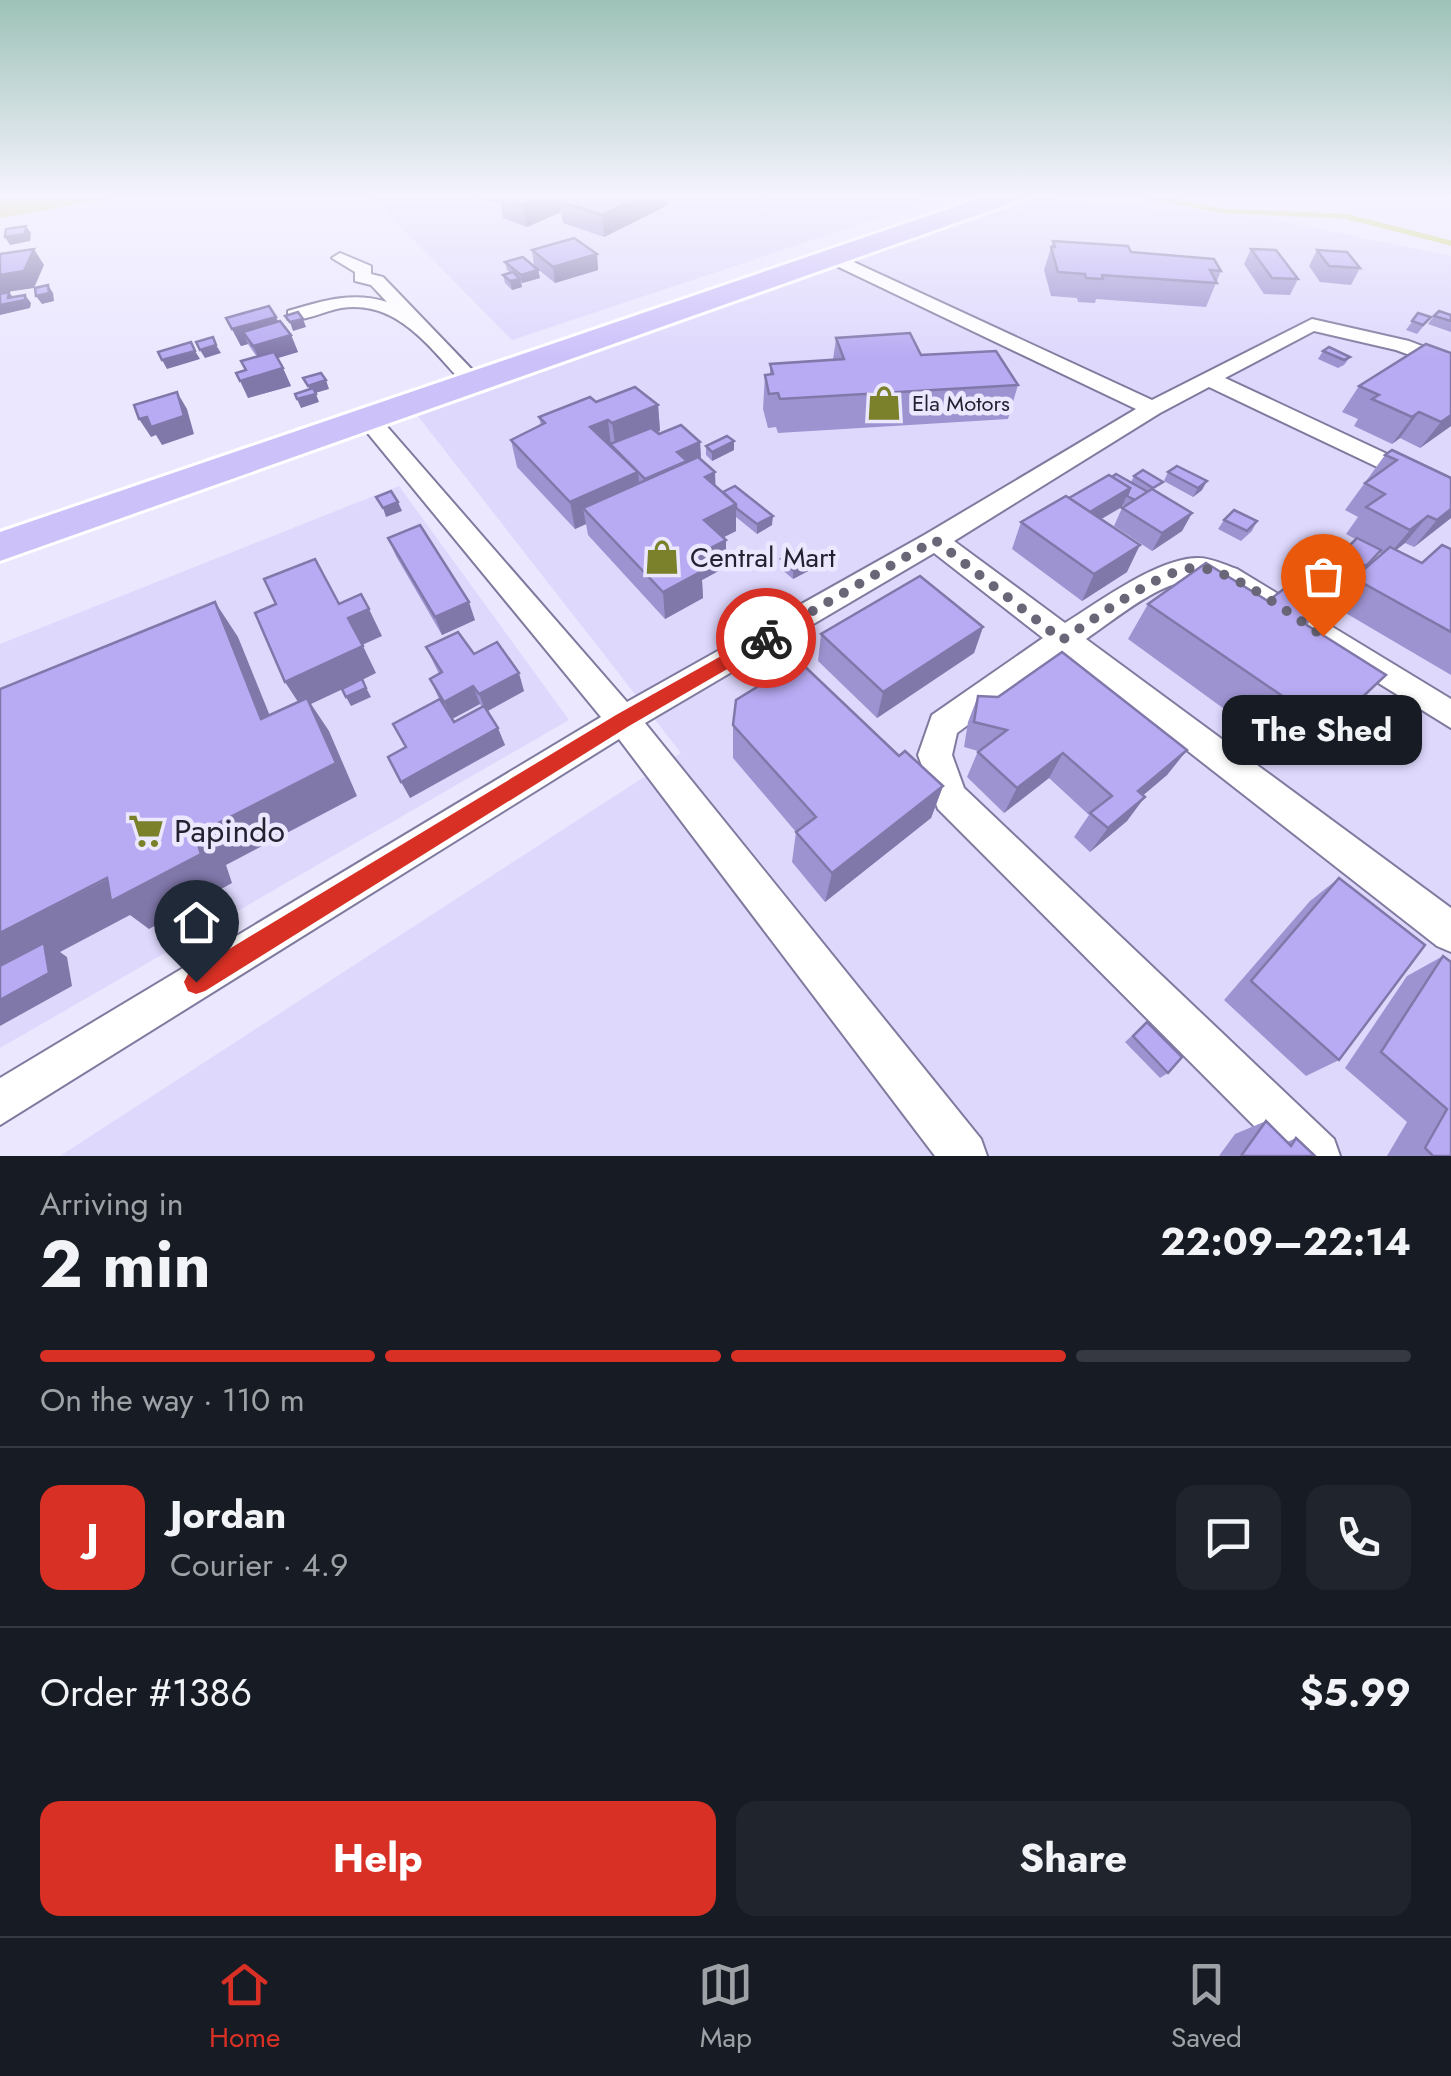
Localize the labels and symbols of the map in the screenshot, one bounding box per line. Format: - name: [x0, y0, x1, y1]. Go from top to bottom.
- shop icon: Ela Motors: [865, 384, 903, 422]
- place label: Ela Motors: [912, 387, 1010, 419]
- pin: [1281, 534, 1366, 637]
- place label: Central Mart: [690, 537, 836, 578]
- shop icon: Central Mart: [643, 538, 681, 576]
- courier: [716, 588, 816, 688]
- callout: The Shed: [1223, 696, 1423, 766]
- place label: Papindo: [174, 808, 285, 854]
- supermarket icon: Papindo: [127, 812, 165, 850]
- pin: [154, 880, 239, 983]

